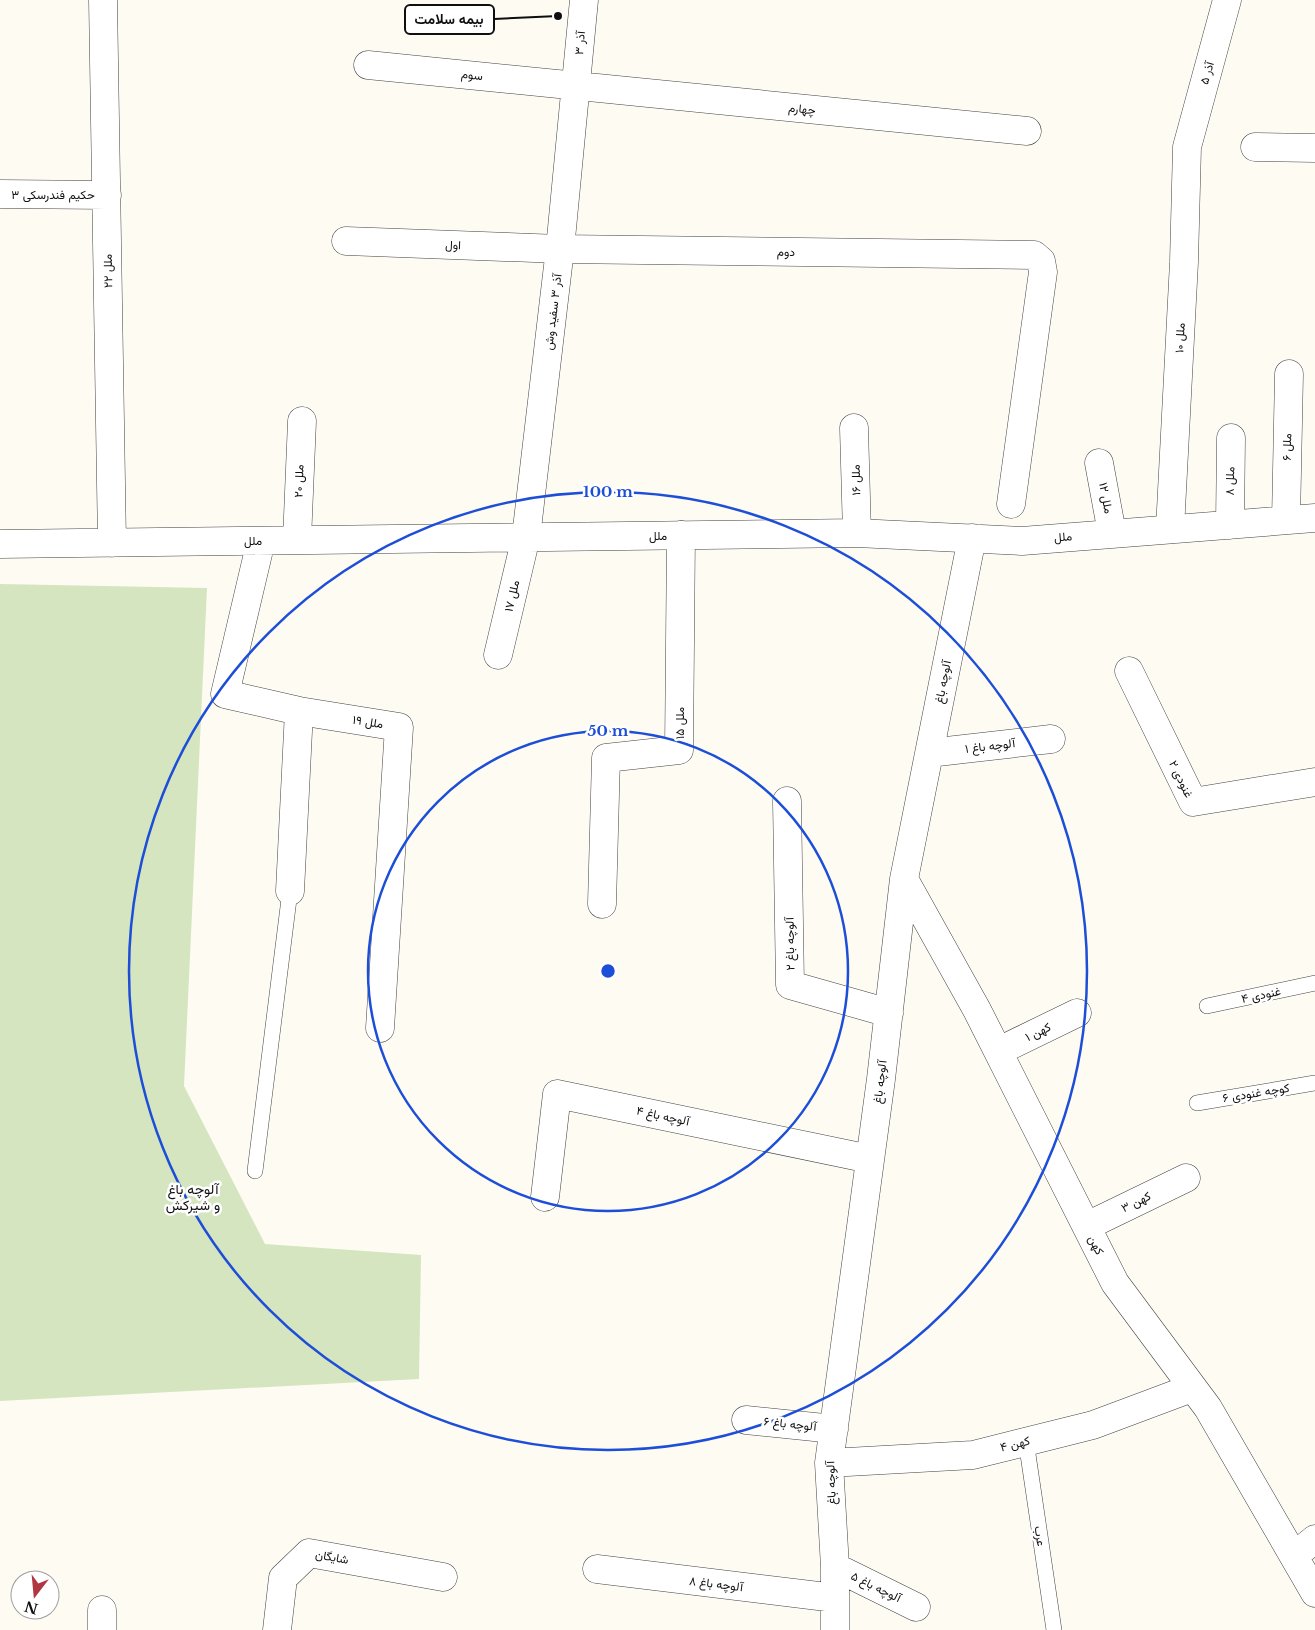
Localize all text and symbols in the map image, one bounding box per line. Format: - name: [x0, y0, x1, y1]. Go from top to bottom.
- callout: بیمه سلامت: [405, 5, 494, 34]
- text: بیمه سلامت: [414, 10, 484, 28]
- street label: ۳ آذر: [571, 29, 589, 56]
- street label: آذر ۵: [1196, 58, 1218, 86]
- street label: سوم: [460, 66, 484, 84]
- street label: چهارم: [788, 100, 816, 118]
- street label: حکیم فندرسکی ۳: [11, 187, 95, 203]
- street label: اول: [445, 237, 461, 253]
- street label: دوم: [777, 244, 795, 260]
- street label: ۲۲ ملل: [100, 254, 116, 288]
- street label: آذر ۳ سفید وش: [540, 272, 566, 351]
- street label: ۱۰ ملل: [1171, 322, 1189, 354]
- street label: ۶ ملل: [1279, 433, 1295, 461]
- street label: ۲۰ ملل: [290, 464, 308, 498]
- street label: ۱۶ ملل: [848, 464, 864, 496]
- street label: ۸ ملل: [1222, 466, 1238, 496]
- street label: ۱۲ ملل: [1095, 481, 1117, 515]
- text: 100 m: [583, 482, 633, 501]
- street label: ملل: [649, 528, 667, 544]
- street label: ملل: [1053, 528, 1073, 546]
- street label: ملل: [244, 533, 262, 549]
- street label: ملل ۱۷: [501, 578, 523, 614]
- street label: آلوچه باغ: [931, 658, 956, 705]
- street label: ملل ۱۵: [672, 707, 688, 739]
- street label: ملل ۱۹: [351, 712, 385, 732]
- text: 50 m: [588, 721, 629, 740]
- street label: ۱ آلوچه باغ: [964, 735, 1017, 758]
- street label: ۲ غنودی: [1165, 758, 1197, 800]
- street label: ۲ آلوچه باغ: [782, 916, 799, 971]
- centre of rings: [599, 962, 617, 980]
- street label: ۴ غنودی: [1240, 983, 1282, 1007]
- street label: ۱ کهن: [1022, 1019, 1054, 1045]
- street label: آلوچه باغ: [869, 1058, 892, 1105]
- street label: کوچه غنودی ۶: [1221, 1080, 1291, 1106]
- street label: ۴ آلوچه باغ: [635, 1103, 692, 1131]
- district label: آلوچه باغ و شیرکش: [166, 1180, 220, 1214]
- street label: ۳ کهن: [1118, 1188, 1154, 1216]
- street label: کهن: [1084, 1232, 1108, 1258]
- street label: ۶ آلوچه باغ: [763, 1413, 818, 1436]
- street label: ۴ کهن: [998, 1433, 1032, 1455]
- street label: آلوچه باغ: [822, 1460, 841, 1505]
- street label: عرب: [1031, 1525, 1049, 1547]
- street label: شایگان: [314, 1546, 350, 1567]
- street label: ۵ آلوچه باغ: [848, 1568, 905, 1607]
- north arrow: [10, 1570, 60, 1620]
- street label: ۸ آلوچه باغ: [688, 1573, 745, 1596]
- text: N: [23, 1597, 40, 1618]

